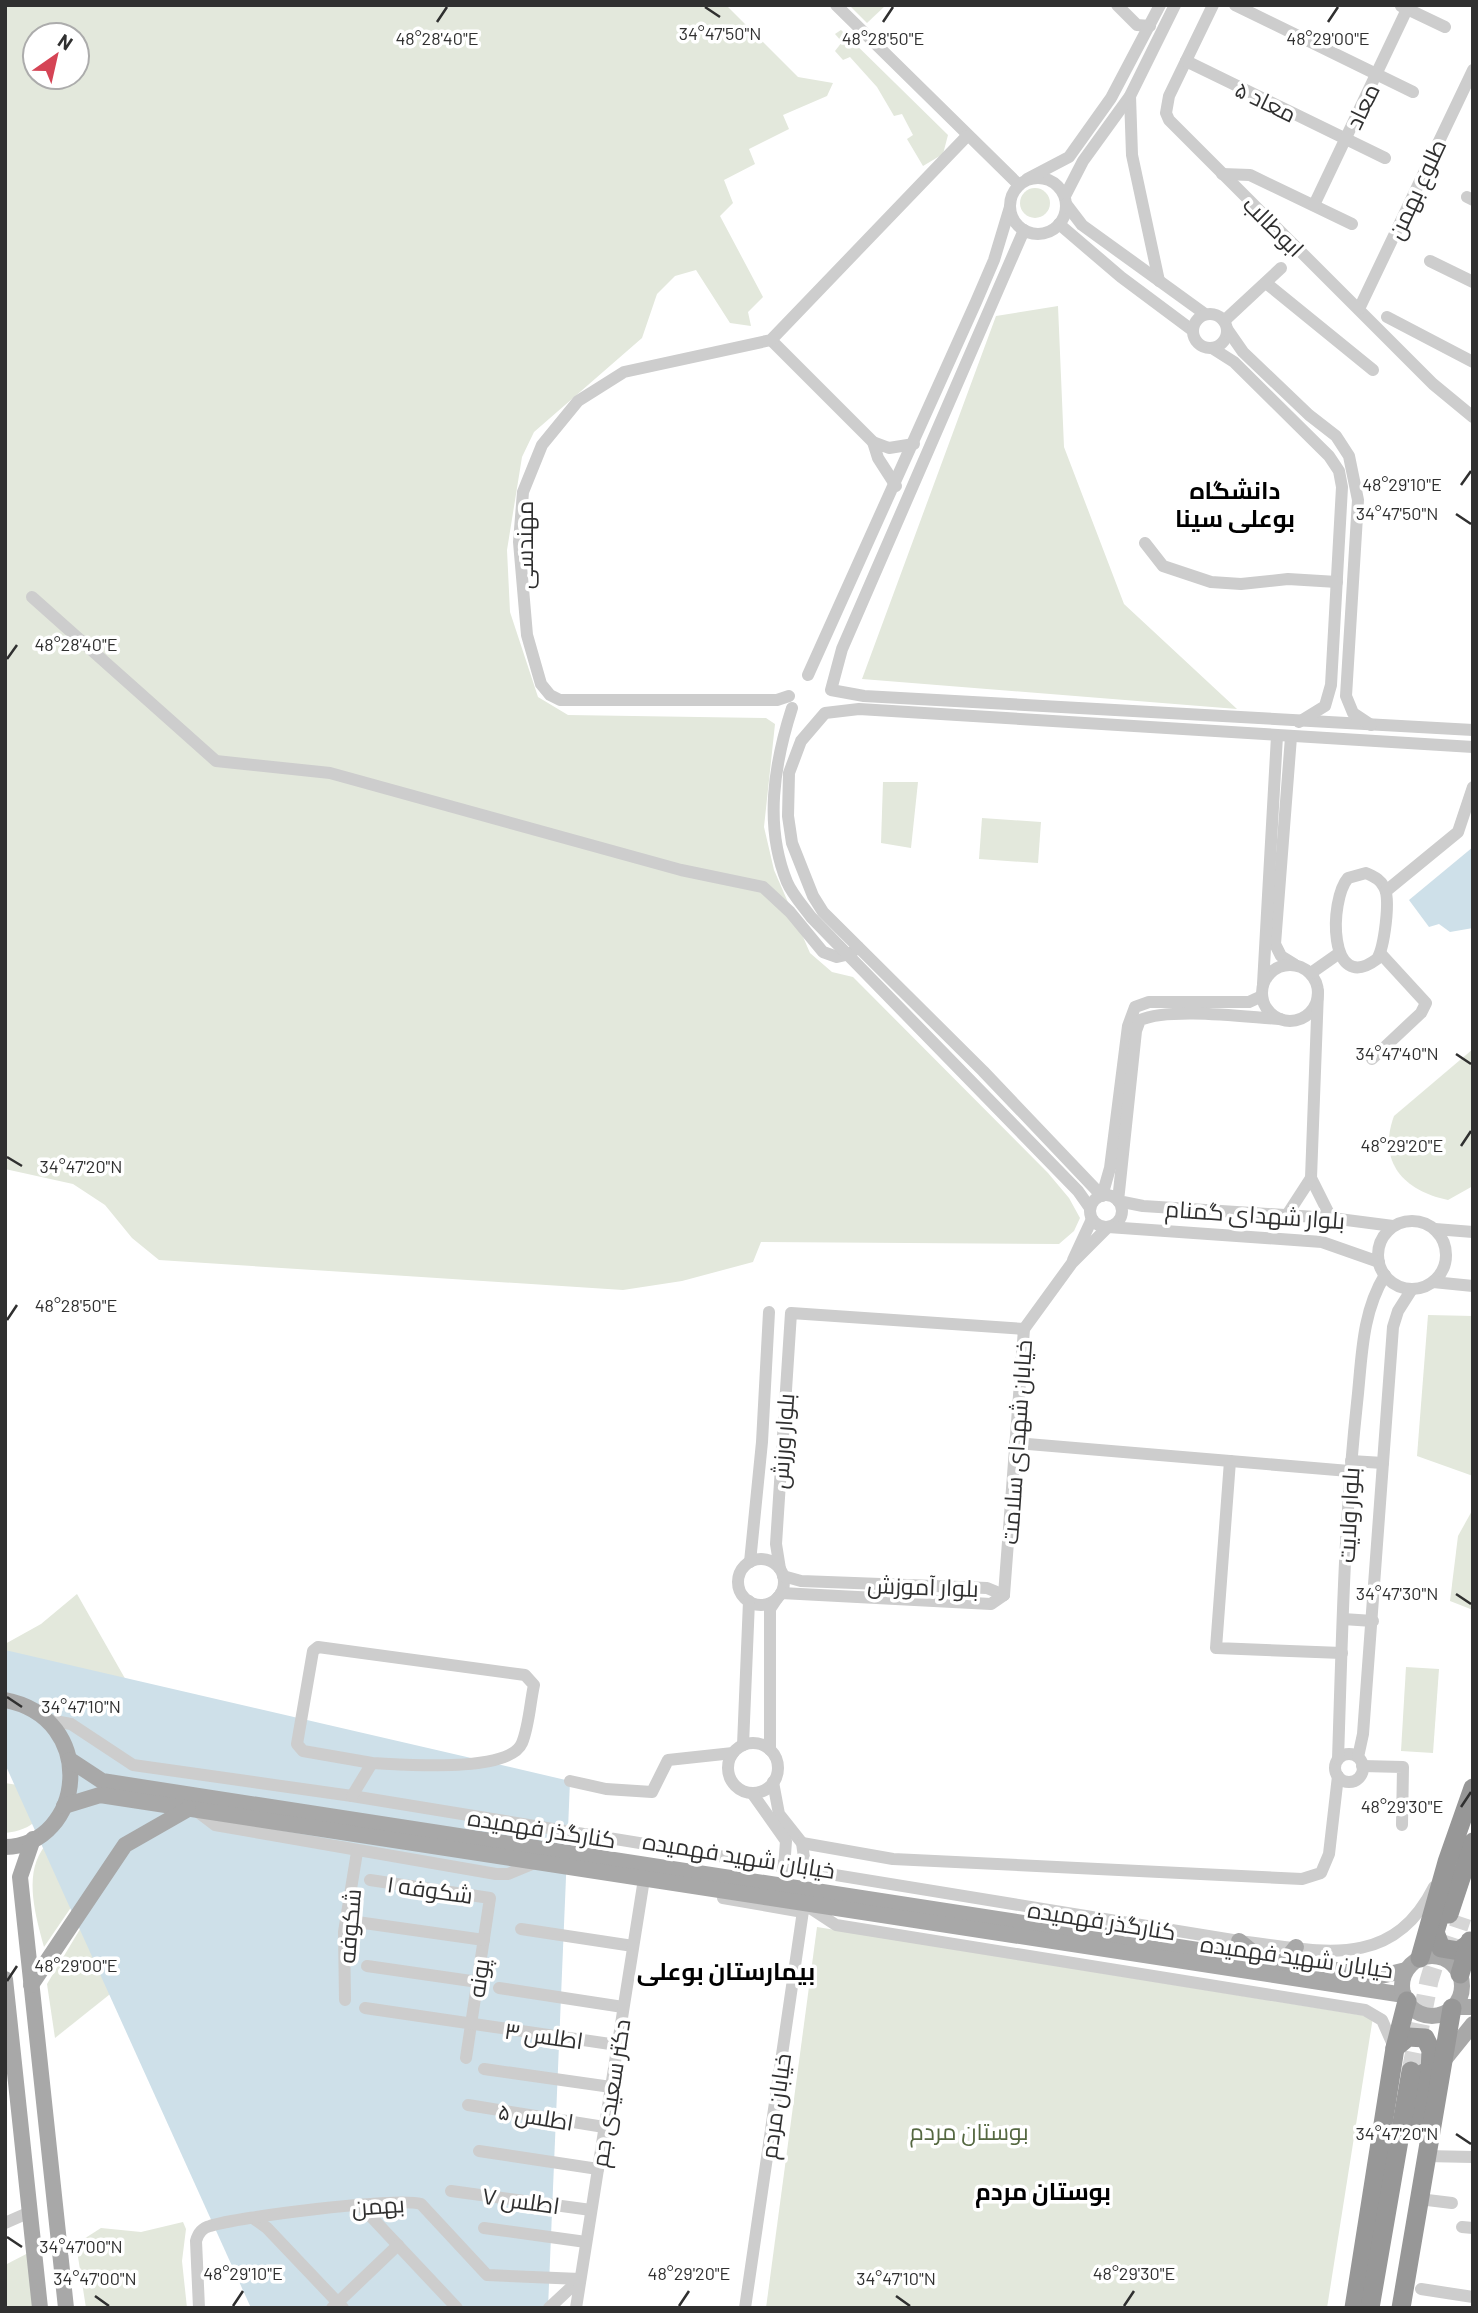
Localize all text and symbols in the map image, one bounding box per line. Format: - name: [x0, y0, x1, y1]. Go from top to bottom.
- north arrow: [21, 21, 91, 91]
- text: 34°47'50"N: [679, 22, 761, 44]
- text: 48°28'40"E: [395, 27, 479, 49]
- text: 48°28'50"E: [842, 27, 924, 49]
- text: 48°29'00"E: [1286, 27, 1370, 49]
- text: N: [54, 28, 77, 55]
- street label: معاد ۵: [1231, 74, 1301, 128]
- street label: معاد: [1339, 79, 1385, 133]
- street label: طلوع بهمن: [1381, 134, 1454, 245]
- street label: ابوطالب: [1238, 190, 1310, 262]
- text: 48°29'10"E: [1362, 473, 1442, 495]
- district label: دانشگاه بوعلی سینا: [1175, 475, 1295, 533]
- street label: مهندسی: [510, 501, 539, 589]
- text: 34°47'50"N: [1356, 502, 1438, 524]
- text: 48°28'40"E: [34, 633, 118, 655]
- text: 34°47'40"N: [1355, 1042, 1439, 1064]
- text: 48°29'20"E: [1361, 1134, 1444, 1156]
- text: 34°47'20"N: [39, 1155, 123, 1177]
- street label: بلوار شهدای گمنام: [1164, 1194, 1346, 1237]
- text: 48°28'50"E: [35, 1294, 117, 1316]
- street label: خیابان شهدای سلامت: [995, 1339, 1038, 1545]
- street label: بلوار ورزش: [765, 1392, 800, 1490]
- street label: بلوار ولایت: [1332, 1467, 1364, 1563]
- street label: بلوار آموزش: [867, 1570, 979, 1603]
- text: 34°47'30"N: [1356, 1582, 1438, 1604]
- text: 34°47'10"N: [41, 1695, 121, 1717]
- text: 48°29'30"E: [1361, 1795, 1443, 1817]
- street label: کنارگذر فهمیده: [466, 1802, 618, 1855]
- street label: خیابان شهید فهمیده: [641, 1826, 837, 1885]
- street label: شکوفه ۱: [385, 1869, 475, 1909]
- street label: شکوفه: [332, 1888, 366, 1964]
- street label: کنارگذر فهمیده: [1026, 1894, 1178, 1947]
- street label: خیابان شهید فهمیده: [1199, 1929, 1395, 1984]
- text: 48°29'00"E: [34, 1954, 118, 1976]
- district label: بیمارستان بوعلی: [637, 1956, 815, 1986]
- street label: پونه: [461, 1957, 497, 1999]
- street label: اطلس ۳: [503, 2016, 585, 2055]
- street label: دکتر سعیدی جم: [584, 2017, 638, 2170]
- street label: خیابان مردم: [754, 2051, 799, 2161]
- street label: اطلس ۵: [496, 2096, 576, 2137]
- park label: بوستان مردم: [909, 2117, 1029, 2148]
- text: 34°47'20"N: [1355, 2122, 1439, 2144]
- district label: بوستان مردم: [975, 2176, 1111, 2208]
- street label: اطلس ۷: [480, 2181, 562, 2220]
- street label: بهمن: [351, 2189, 405, 2222]
- text: 34°47'00"N: [39, 2235, 123, 2257]
- text: 48°29'10"E: [203, 2262, 283, 2284]
- text: 48°29'20"E: [648, 2262, 731, 2284]
- text: 48°29'30"E: [1093, 2262, 1175, 2284]
- text: 34°47'00"N: [53, 2267, 137, 2289]
- text: 34°47'10"N: [856, 2267, 936, 2289]

